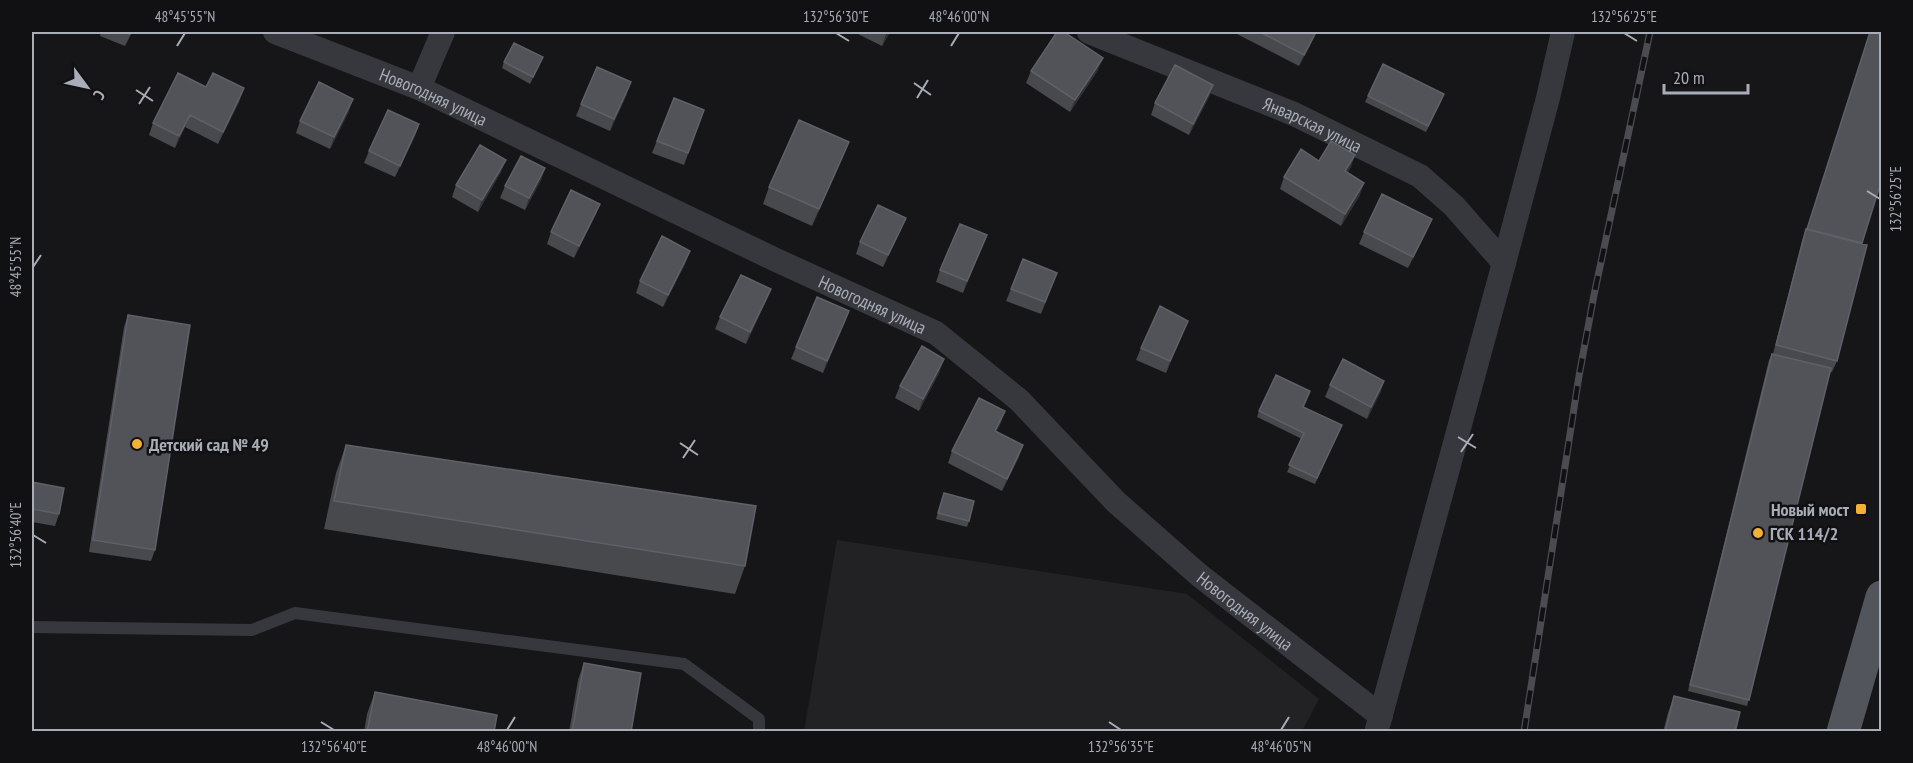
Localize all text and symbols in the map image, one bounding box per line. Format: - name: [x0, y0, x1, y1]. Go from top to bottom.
- text: 48°45'55"N: [155, 7, 215, 26]
- text: 132°56'30"E: [803, 7, 869, 26]
- text: 48°46'00"N: [929, 7, 989, 26]
- text: 132°56'25"E: [1591, 7, 1657, 26]
- north arrow: [57, 57, 117, 117]
- scale bar: [1664, 57, 1748, 95]
- street label: Новогодняя улица: [376, 62, 491, 131]
- text: 20 m: [1673, 66, 1705, 89]
- text: С: [89, 87, 110, 104]
- street label: Январская улица: [1260, 91, 1366, 157]
- text: 132°56'25"E: [1886, 166, 1905, 232]
- text: 48°45'55"N: [6, 237, 25, 297]
- street label: Новогодняя улица: [815, 270, 930, 339]
- place label: Детский сад № 49: [149, 433, 269, 456]
- marker: Детский сад № 49: [130, 437, 144, 451]
- place label: Новый мост: [1771, 498, 1850, 521]
- text: 132°56'40"E: [6, 502, 25, 568]
- marker: Новый мост: [1854, 502, 1868, 516]
- place label: ГСК 114/2: [1770, 522, 1838, 545]
- marker: ГСК 114/2: [1751, 526, 1765, 540]
- street label: Новогодняя улица: [1192, 566, 1298, 655]
- text: 132°56'40"E: [301, 737, 367, 756]
- text: 48°46'00"N: [477, 737, 537, 756]
- text: 132°56'35"E: [1088, 737, 1154, 756]
- text: 48°46'05"N: [1251, 737, 1311, 756]

